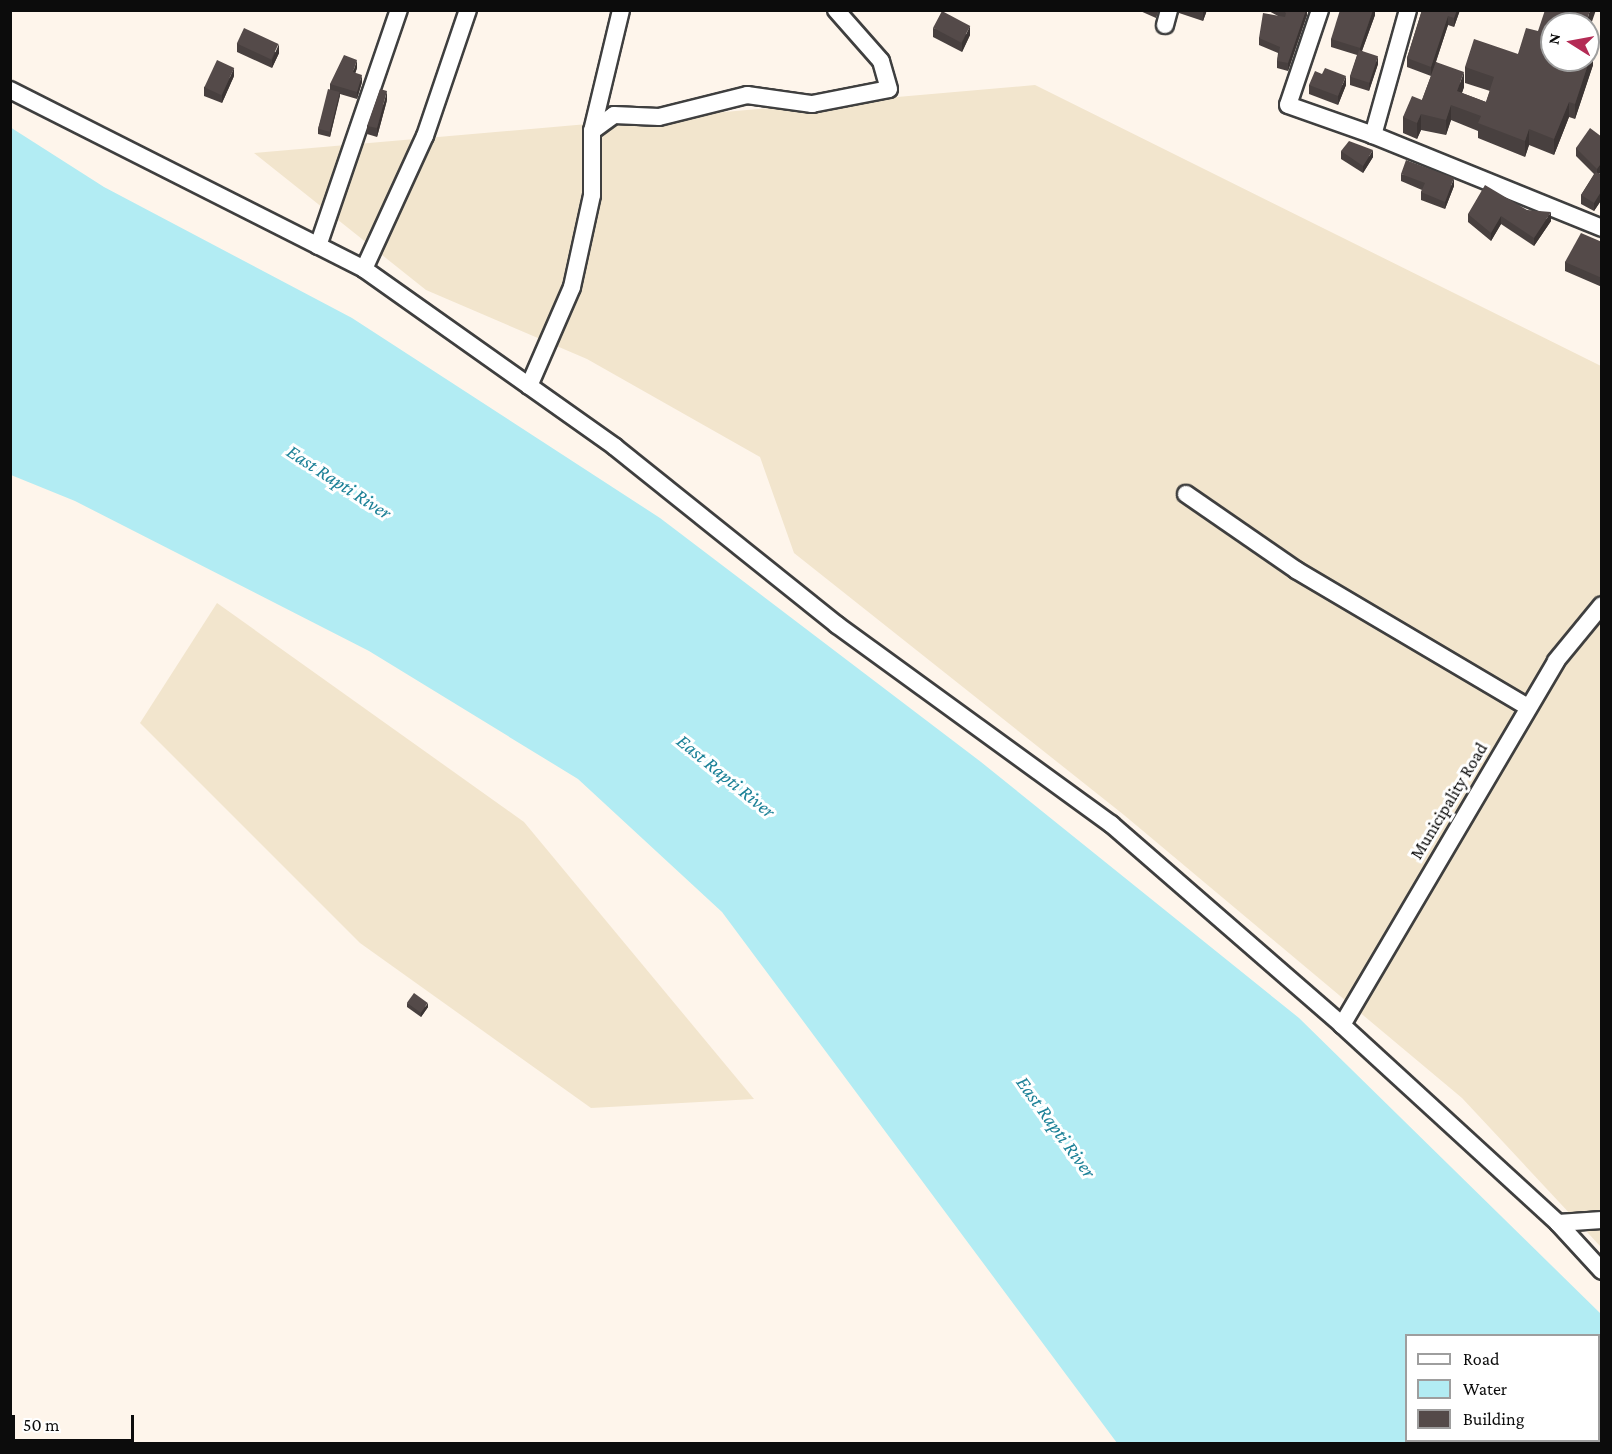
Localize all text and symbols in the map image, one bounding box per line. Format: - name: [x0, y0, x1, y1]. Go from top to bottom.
- north arrow: [1540, 12, 1600, 72]
- text: N: [1544, 32, 1563, 46]
- water label: East Rapti River: [282, 439, 396, 525]
- water label: East Rapti River: [672, 729, 780, 823]
- street label: Municipality Road: [1406, 739, 1492, 863]
- water label: East Rapti River: [1011, 1071, 1101, 1183]
- legend: [1405, 1334, 1600, 1442]
- text: Road: [1463, 1349, 1500, 1369]
- text: Water: [1463, 1379, 1507, 1399]
- scale bar: [15, 1403, 136, 1441]
- text: Building: [1463, 1409, 1524, 1429]
- text: 50 m: [23, 1415, 60, 1435]

